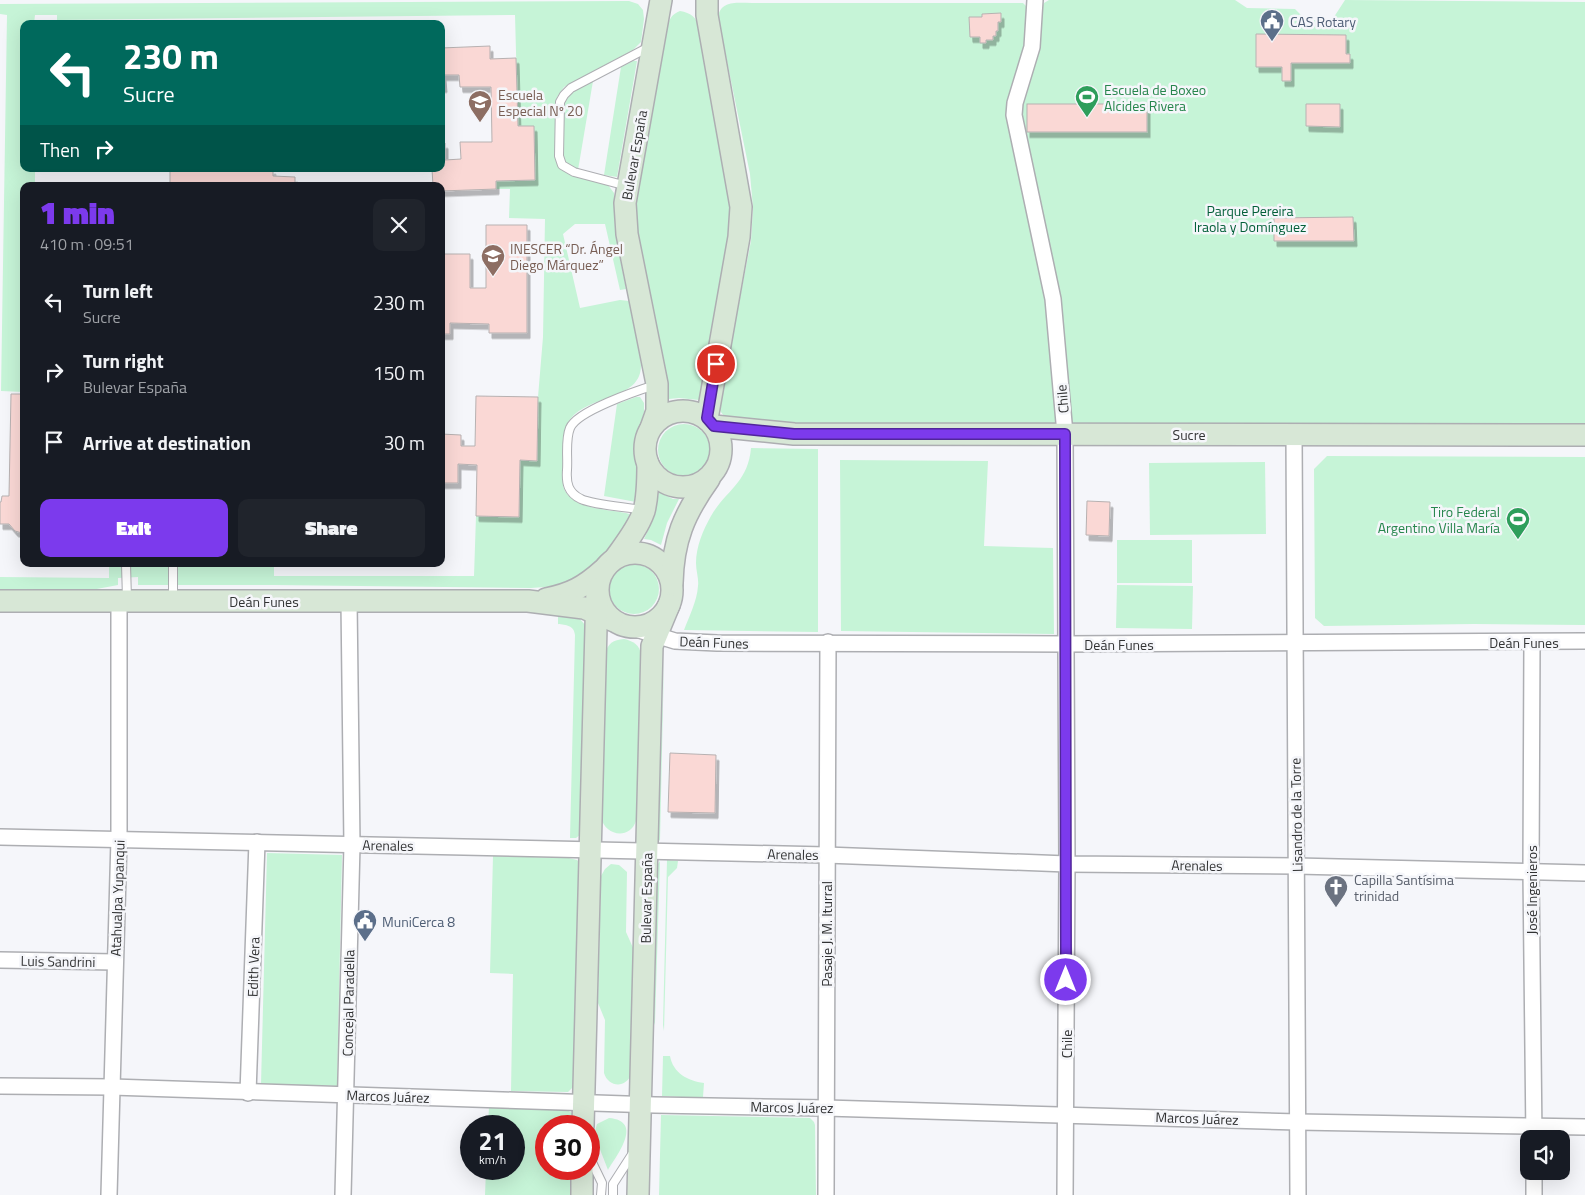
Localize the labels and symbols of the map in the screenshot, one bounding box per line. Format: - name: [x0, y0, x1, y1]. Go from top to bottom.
- public building icon: CAS Rotary: [1259, 8, 1285, 42]
- place label: CAS Rotary: [1290, 11, 1356, 32]
- place label: Escuela de Boxeo Alcides Rivera: [1104, 79, 1206, 116]
- place label: Escuela Especial Nº 20: [498, 84, 583, 121]
- sports icon: Escuela de Boxeo Alcides Rivera: [1074, 84, 1100, 118]
- school or university icon: Escuela Especial Nº 20: [467, 89, 493, 123]
- street label: Bulevar España: [616, 108, 652, 202]
- park label: Parque Pereira Iraola y Domínguez: [1194, 200, 1306, 237]
- place label: INESCER “Dr. Ángel Diego Márquez”: [510, 238, 623, 275]
- school or university icon: INESCER “Dr. Ángel Diego Márquez”: [480, 243, 506, 277]
- pin: [695, 343, 737, 385]
- street label: Chile: [1050, 384, 1074, 414]
- street label: Sucre: [1173, 424, 1205, 445]
- place label: Tiro Federal Argentino Villa María: [1378, 501, 1500, 538]
- sports icon: Tiro Federal Argentino Villa María: [1505, 506, 1531, 540]
- street label: Deán Funes: [229, 591, 299, 612]
- street label: Deán Funes: [679, 630, 749, 654]
- street label: Deán Funes: [1489, 632, 1559, 653]
- street label: Deán Funes: [1084, 634, 1154, 655]
- street label: Lisandro de la Torre: [1285, 758, 1307, 872]
- street label: Arenales: [362, 834, 414, 856]
- street label: Atahualpa Yupanqui: [104, 839, 130, 957]
- street label: Arenales: [767, 843, 819, 865]
- street label: José Ingenieros: [1521, 845, 1542, 935]
- street label: Bulevar España: [635, 852, 657, 944]
- street label: Arenales: [1171, 854, 1223, 876]
- place label: Capilla Santísima trinidad: [1354, 869, 1454, 906]
- church icon: Capilla Santísima trinidad: [1323, 874, 1349, 908]
- street label: Pasaje J. M. Iturral: [816, 881, 837, 987]
- public building icon: MuniCerca 8: [352, 908, 378, 942]
- place label: MuniCerca 8: [382, 911, 455, 932]
- street label: Edith Vera: [241, 937, 265, 997]
- street label: Concejal Paradella: [337, 949, 359, 1057]
- street label: Luis Sandrini: [20, 950, 96, 972]
- position arrow: [1039, 953, 1091, 1005]
- street label: Chile: [1056, 1030, 1077, 1058]
- street label: Marcos Juárez: [346, 1084, 430, 1108]
- street label: Marcos Juárez: [750, 1096, 834, 1118]
- street label: Marcos Juárez: [1155, 1106, 1239, 1130]
- speed limit sign: 30: [535, 1115, 600, 1180]

